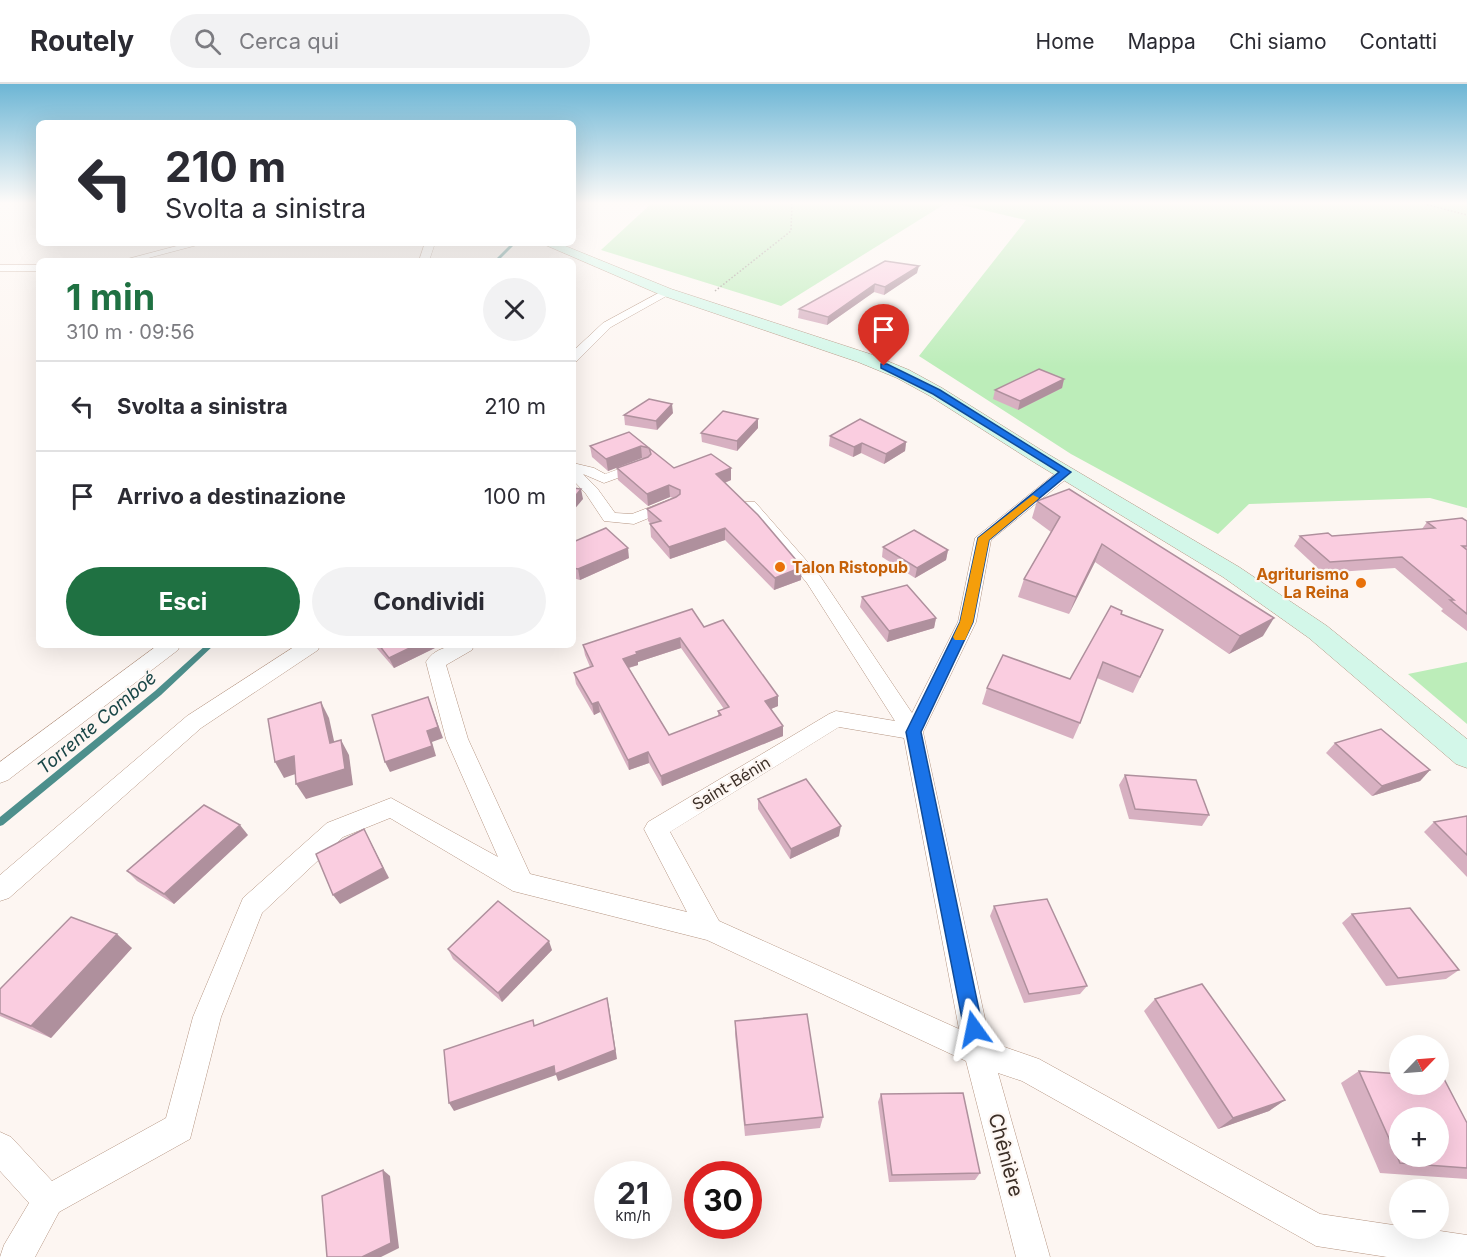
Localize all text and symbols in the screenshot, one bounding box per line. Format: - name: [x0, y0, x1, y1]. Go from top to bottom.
- search box: [170, 14, 590, 68]
- text: Routely: [30, 24, 134, 58]
- icon: search: [191, 25, 224, 58]
- text: Cerca qui: [239, 28, 339, 54]
- text: Home: [1036, 29, 1094, 54]
- text: Mappa: [1127, 29, 1196, 54]
- text: Chi siamo: [1229, 29, 1327, 54]
- text: Contatti: [1360, 29, 1437, 54]
- text: 210 m: [165, 141, 286, 192]
- icon: left: [66, 144, 144, 222]
- text: Svolta a sinistra: [165, 192, 366, 225]
- text: 1 min: [66, 275, 155, 319]
- button: close: [483, 278, 546, 341]
- pin: [858, 304, 909, 366]
- icon: arrive: [867, 313, 900, 346]
- text: 310 m · 09:56: [66, 320, 195, 344]
- icon: left: [66, 390, 99, 423]
- text: Svolta a sinistra: [117, 393, 288, 419]
- text: 210 m: [484, 393, 546, 419]
- icon: arrive: [66, 480, 99, 513]
- text: Arrivo a destinazione: [117, 483, 346, 509]
- text: 100 m: [484, 483, 546, 509]
- place label: Talon Ristopub: [792, 557, 908, 577]
- marker: Talon Ristopub: [773, 560, 787, 574]
- place label: Agriturismo La Reina: [1256, 564, 1349, 602]
- button: Esci: [66, 567, 300, 636]
- button: Condividi: [312, 567, 546, 636]
- marker: Agriturismo La Reina: [1354, 576, 1368, 590]
- water label: Torrente Comboé: [33, 667, 160, 778]
- street label: Saint-Bénin: [688, 752, 774, 814]
- position arrow: [942, 997, 1006, 1061]
- north arrow: [1389, 1035, 1449, 1095]
- map controls: [1389, 1035, 1449, 1239]
- button: +: [1389, 1107, 1449, 1167]
- street label: Chênière: [983, 1111, 1029, 1199]
- speed limit sign: 30: [684, 1161, 762, 1239]
- text: 21: [617, 1175, 649, 1211]
- button: −: [1389, 1179, 1449, 1239]
- text: km/h: [615, 1206, 651, 1225]

